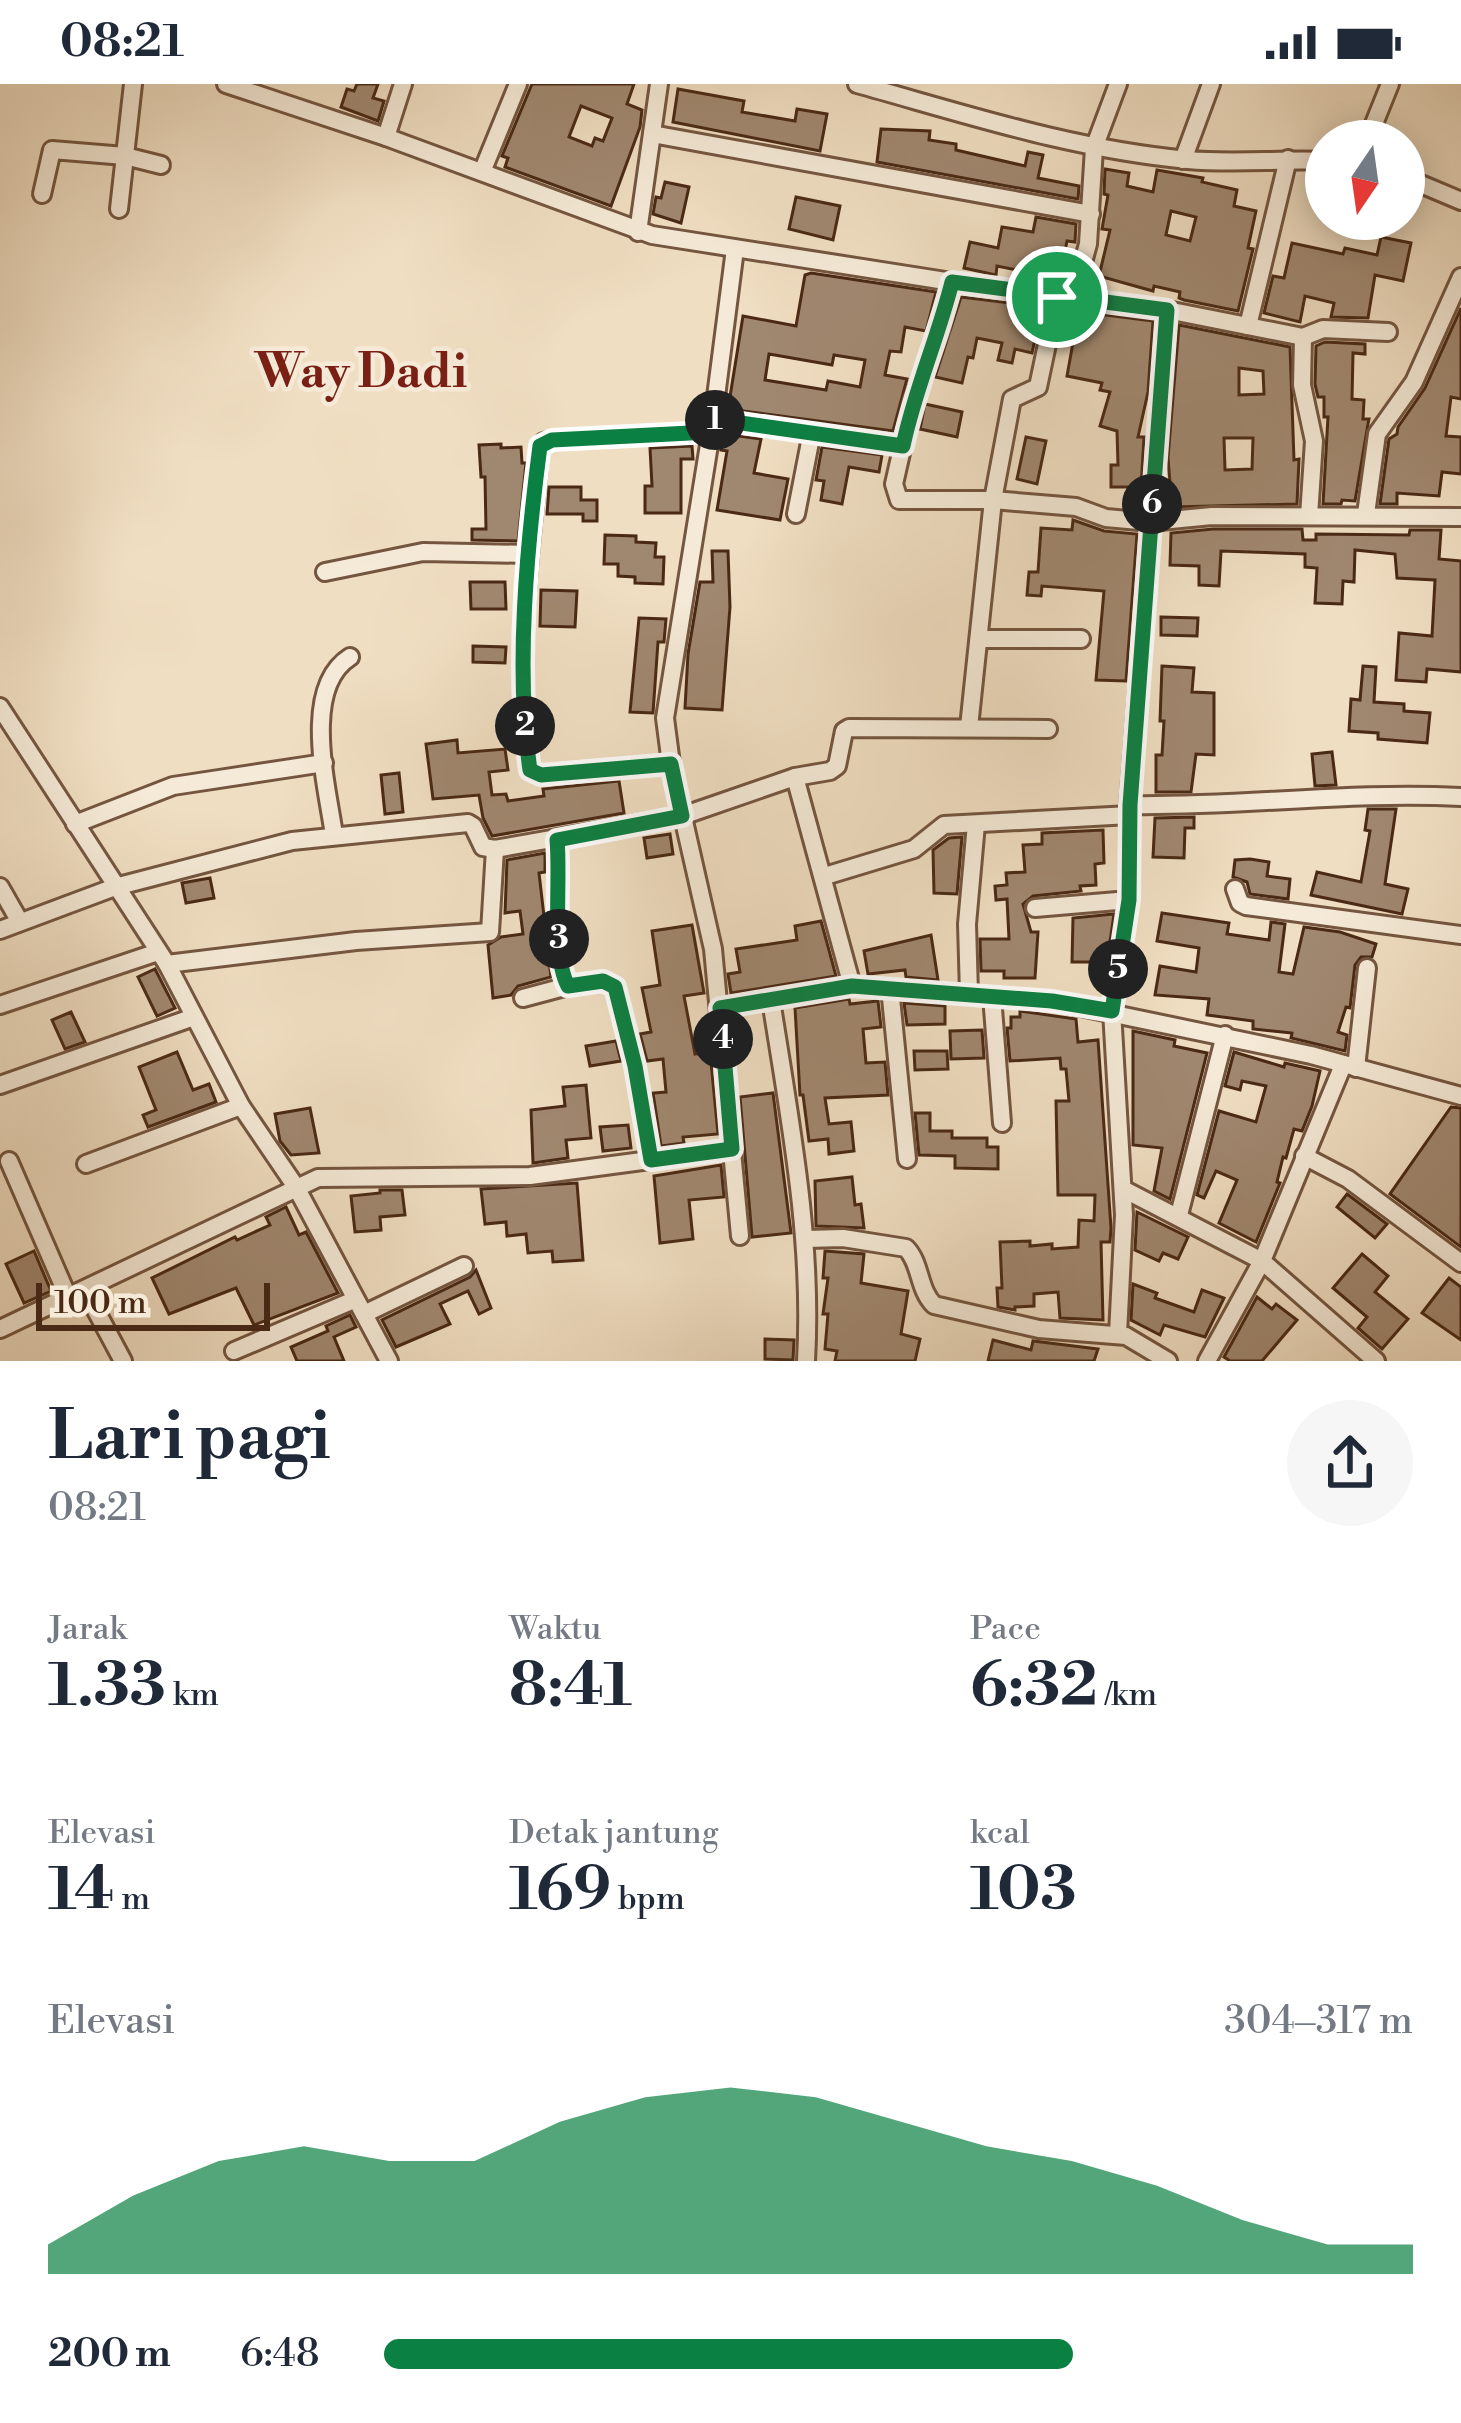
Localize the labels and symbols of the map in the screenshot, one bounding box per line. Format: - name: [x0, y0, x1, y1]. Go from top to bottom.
- north arrow: [1305, 120, 1425, 240]
- pin: [1006, 246, 1108, 348]
- district label: Way Dadi: [254, 343, 467, 403]
- pin: 1: [685, 390, 745, 450]
- pin: 6: [1122, 474, 1182, 534]
- pin: 2: [495, 696, 555, 756]
- pin: 3: [529, 909, 589, 969]
- pin: 5: [1088, 939, 1148, 999]
- pin: 4: [693, 1009, 753, 1069]
- scale bar: [36, 1277, 270, 1330]

